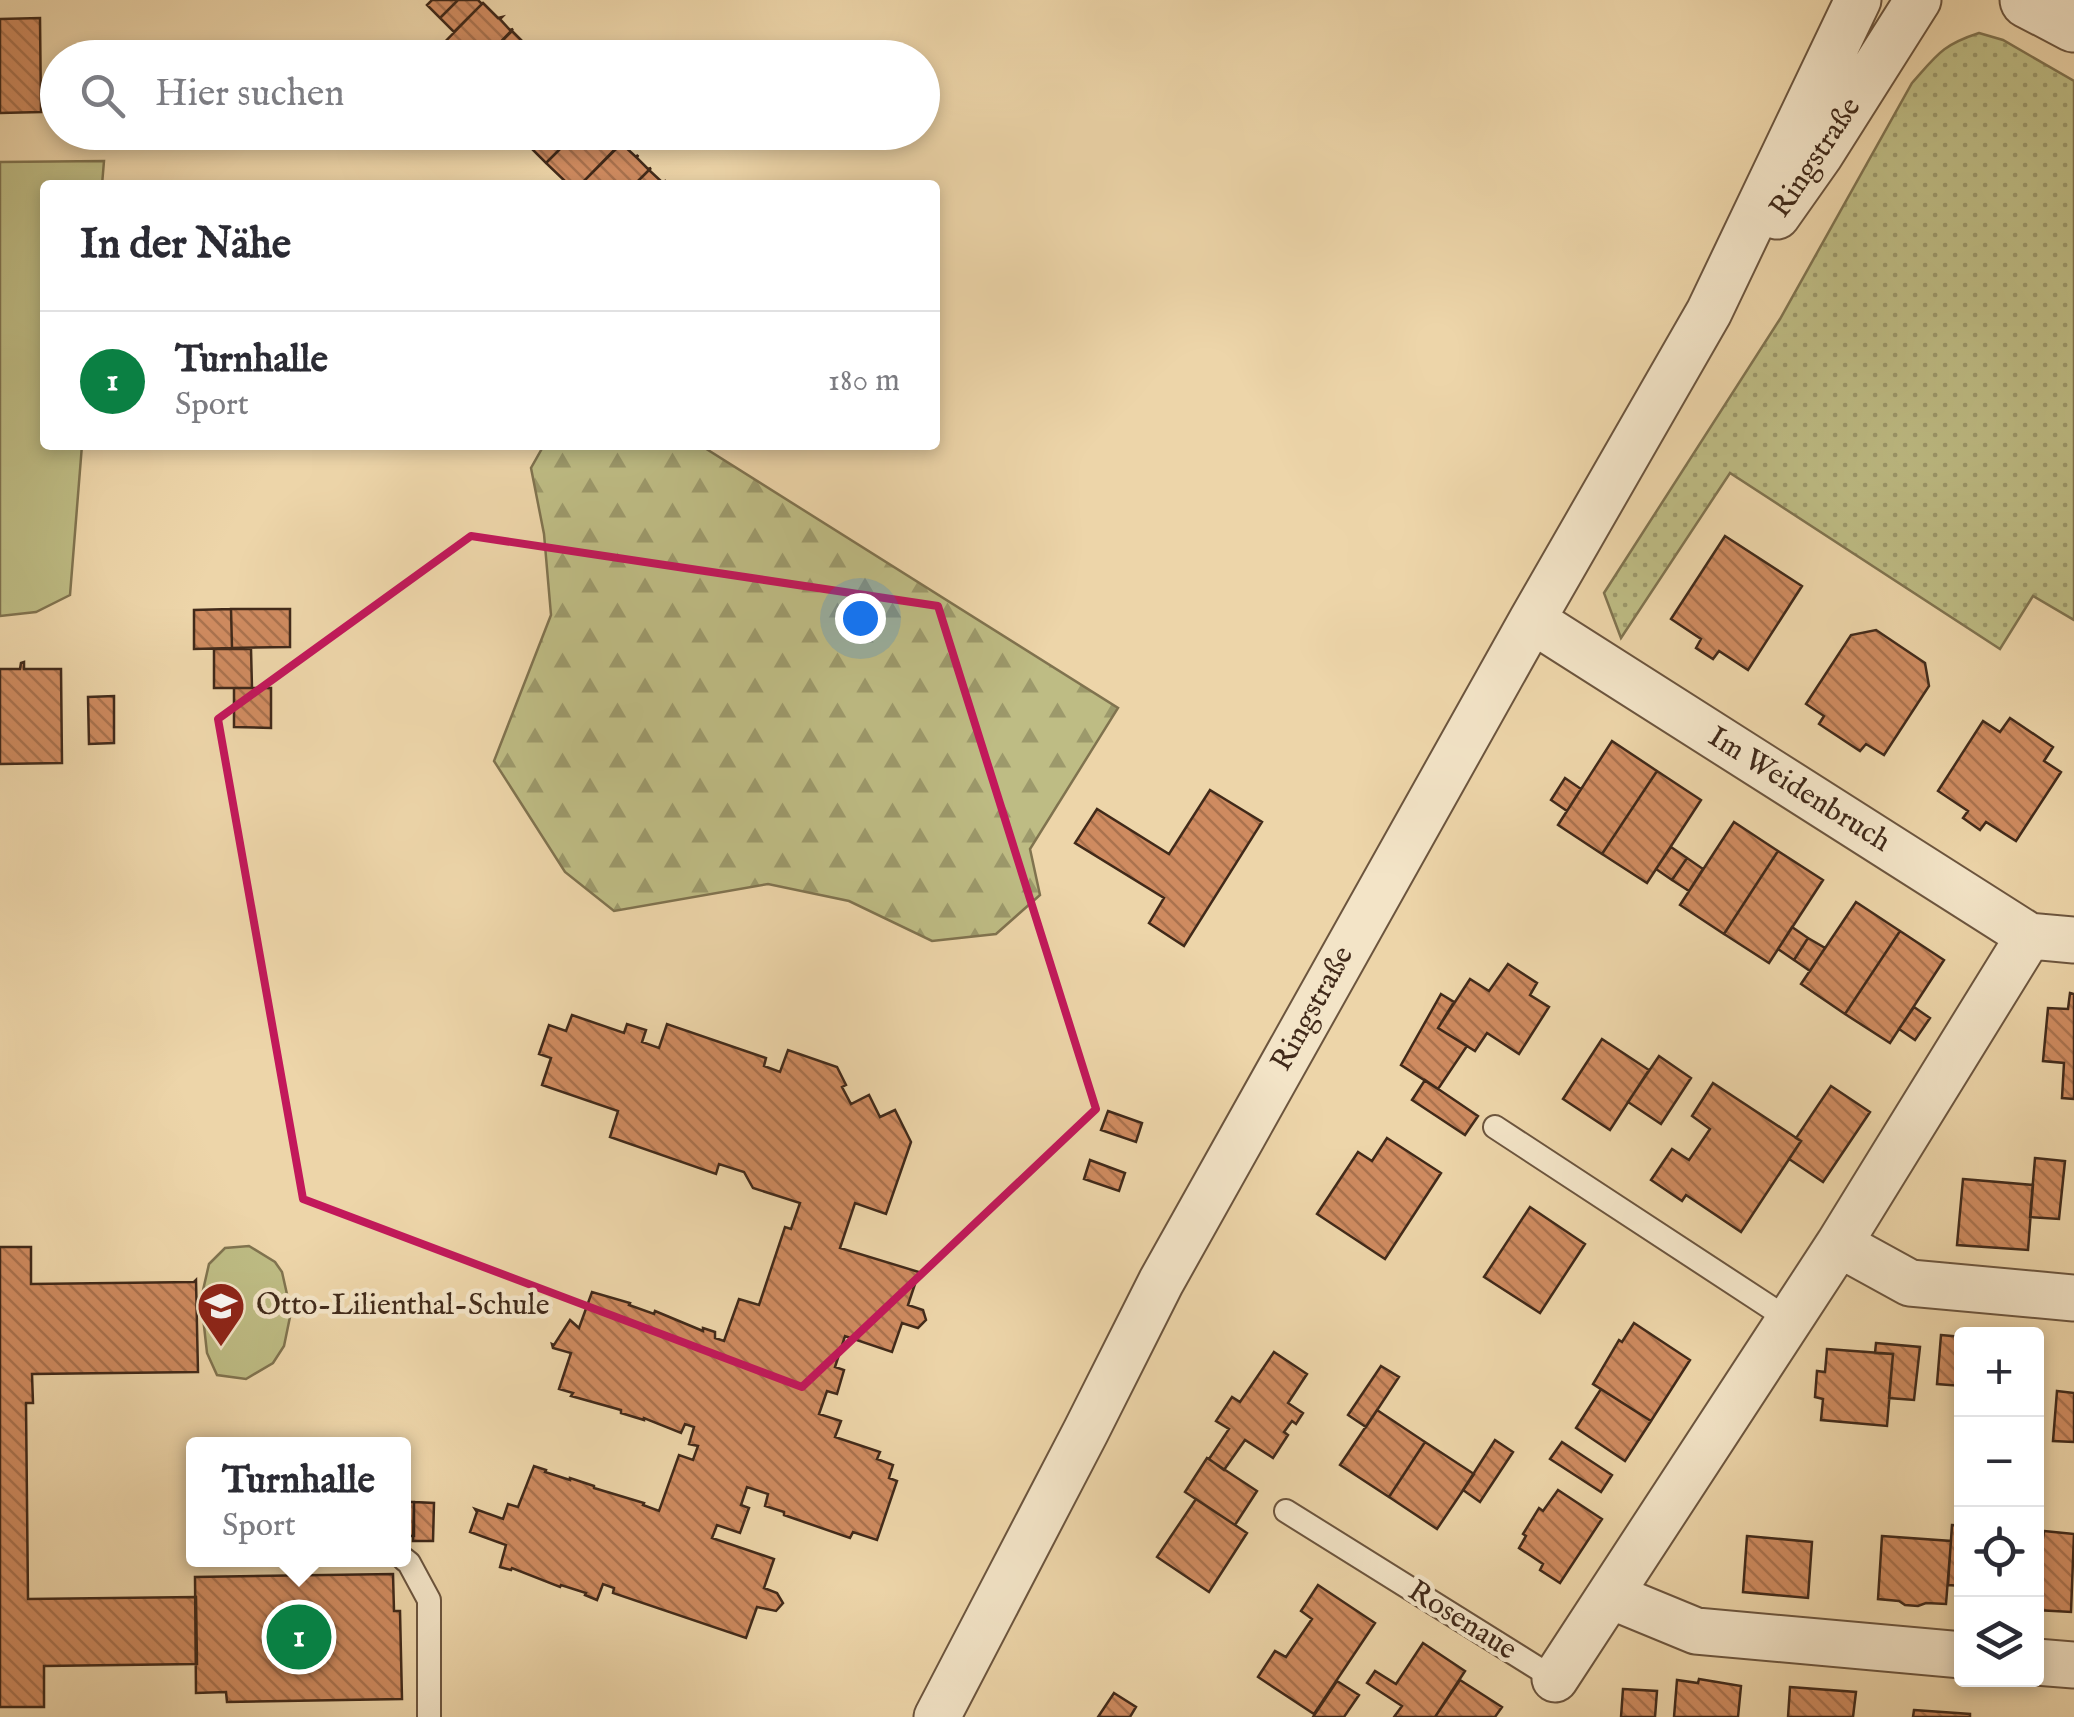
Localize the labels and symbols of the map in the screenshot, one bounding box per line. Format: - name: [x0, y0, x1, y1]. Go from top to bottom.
- street label: Ringstraße: [1762, 91, 1870, 225]
- your location: [835, 593, 886, 644]
- street label: Im Weidenbruch: [1701, 719, 1897, 861]
- street label: Ringstraße: [1263, 940, 1363, 1078]
- school or university icon: Otto-Lilienthal-Schule: [195, 1280, 247, 1348]
- place label: Otto-Lilienthal-Schule: [256, 1287, 549, 1325]
- street label: Rosenaue: [1400, 1573, 1524, 1669]
- pin: 1: [266, 1600, 332, 1674]

